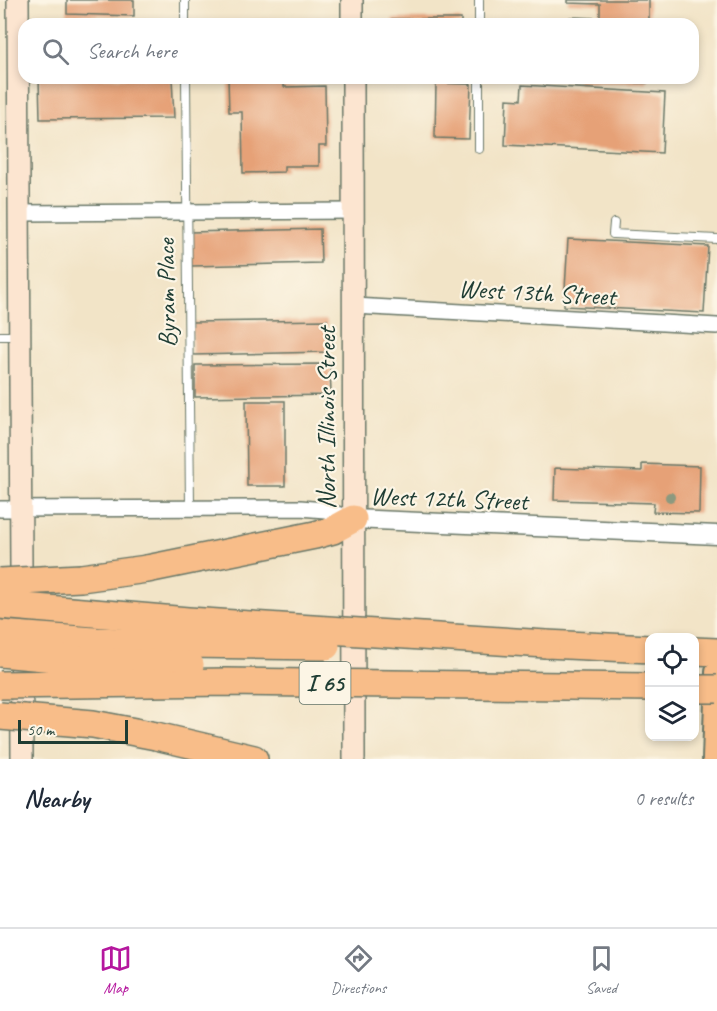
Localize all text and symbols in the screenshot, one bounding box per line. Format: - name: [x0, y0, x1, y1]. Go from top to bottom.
- search box: [18, 18, 699, 84]
- icon: search: [39, 35, 72, 68]
- text: Search here: [87, 37, 177, 65]
- street label: Byram Place: [149, 237, 184, 348]
- street label: West 13th Street: [458, 272, 619, 313]
- street label: North Illinois Street: [310, 324, 343, 509]
- street label: West 12th Street: [370, 479, 531, 518]
- map controls: [645, 633, 699, 741]
- button: locate: [645, 633, 699, 687]
- road number: I 65: [300, 662, 350, 704]
- button: layers: [645, 687, 699, 741]
- scale bar: [18, 717, 128, 744]
- text: 50 m: [27, 720, 54, 740]
- text: Nearby: [24, 782, 89, 815]
- text: 0 results: [634, 786, 693, 811]
- tab: Map: [99, 942, 132, 998]
- tab: Directions: [331, 942, 386, 998]
- tab: Saved: [585, 942, 618, 998]

